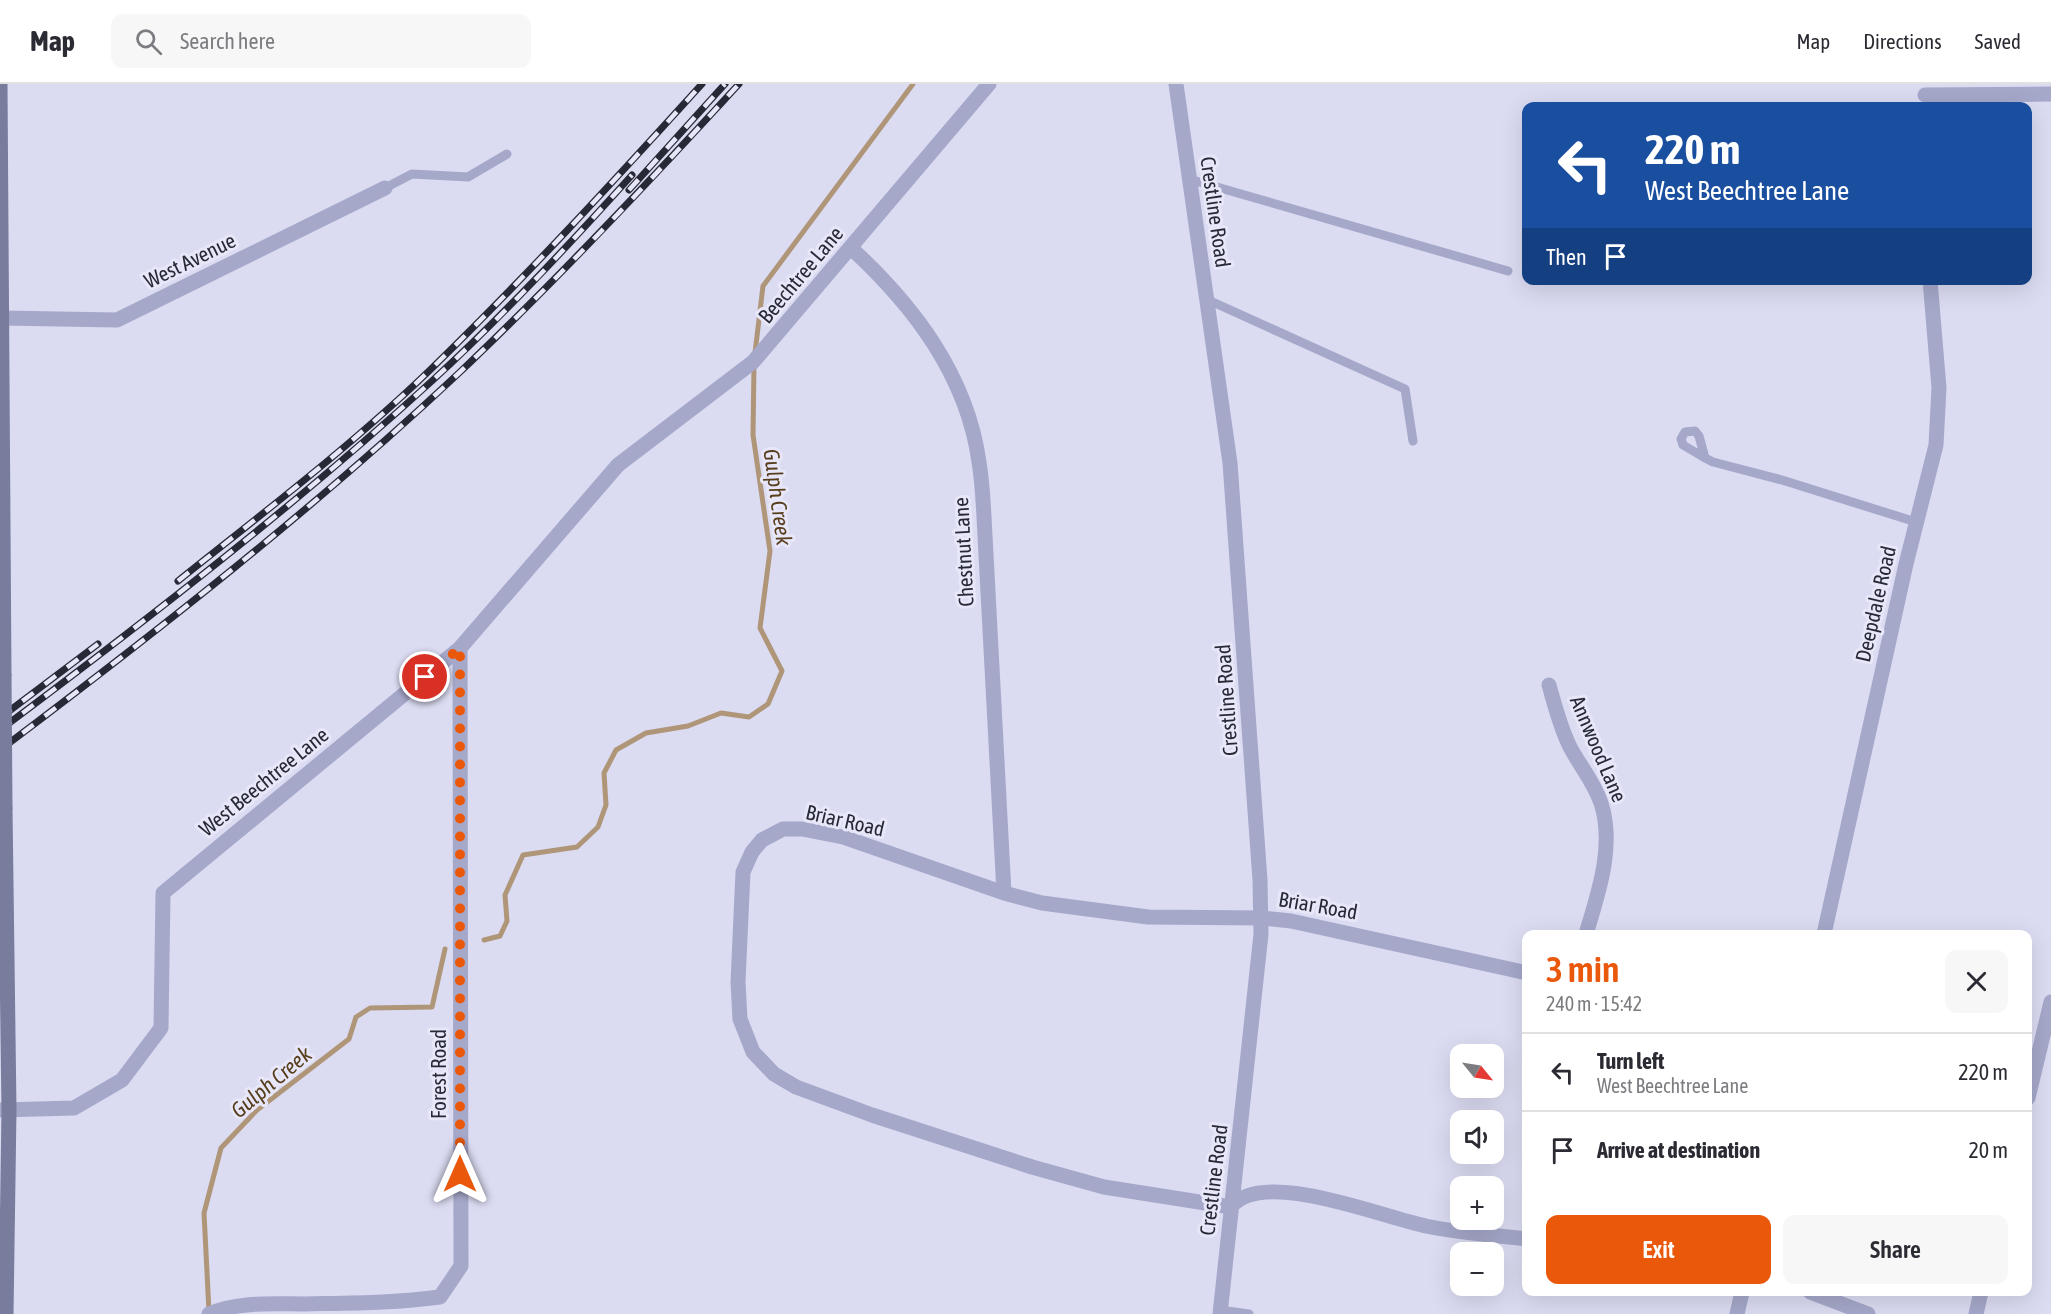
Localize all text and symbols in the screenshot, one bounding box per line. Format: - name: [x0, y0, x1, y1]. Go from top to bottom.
- search box: [111, 14, 531, 68]
- text: Map: [30, 25, 75, 57]
- icon: search: [132, 25, 165, 58]
- text: Search here: [180, 28, 275, 54]
- text: Map: [1796, 29, 1830, 53]
- text: Directions: [1863, 29, 1942, 53]
- text: Saved: [1975, 29, 2021, 53]
- text: 220 m: [1645, 125, 1740, 173]
- icon: left: [1546, 126, 1624, 204]
- street label: Crestline Road: [1196, 155, 1236, 269]
- text: West Beechtree Lane: [1645, 175, 1849, 206]
- street label: Beechtree Lane: [753, 221, 848, 327]
- street label: West Avenue: [140, 228, 239, 293]
- icon: arrive: [1599, 240, 1632, 273]
- text: Then: [1546, 244, 1587, 270]
- water label: Gulph Creek: [758, 447, 798, 547]
- street label: Chestnut Lane: [948, 497, 978, 607]
- street label: Deepdale Road: [1850, 543, 1900, 664]
- street label: Crestline Road: [1210, 644, 1242, 757]
- pin: [399, 651, 450, 702]
- icon: arrive: [408, 660, 441, 693]
- street label: Annwood Lane: [1566, 692, 1632, 805]
- street label: West Beechtree Lane: [194, 722, 333, 841]
- street label: Briar Road: [804, 799, 887, 841]
- street label: Briar Road: [1277, 886, 1360, 924]
- text: 3 min: [1546, 948, 1620, 990]
- button: close: [1945, 950, 2008, 1013]
- text: 240 m · 15:42: [1546, 992, 1642, 1015]
- street label: Forest Road: [426, 1029, 450, 1119]
- water label: Gulph Creek: [225, 1041, 317, 1123]
- north arrow: [1450, 1044, 1504, 1098]
- map controls: [1450, 1044, 1504, 1296]
- text: Turn left: [1597, 1048, 1664, 1074]
- icon: left: [1546, 1056, 1579, 1089]
- text: 220 m: [1958, 1059, 2008, 1085]
- text: West Beechtree Lane: [1597, 1074, 1748, 1097]
- button: sound: [1450, 1110, 1504, 1164]
- street label: Crestline Road: [1194, 1123, 1232, 1237]
- icon: arrive: [1546, 1134, 1579, 1167]
- text: Arrive at destination: [1597, 1137, 1760, 1163]
- text: 20 m: [1968, 1137, 2008, 1163]
- position arrow: [428, 1142, 492, 1206]
- button: +: [1450, 1176, 1504, 1230]
- button: Exit: [1546, 1215, 1771, 1284]
- button: Share: [1783, 1215, 2008, 1284]
- button: −: [1450, 1242, 1504, 1296]

